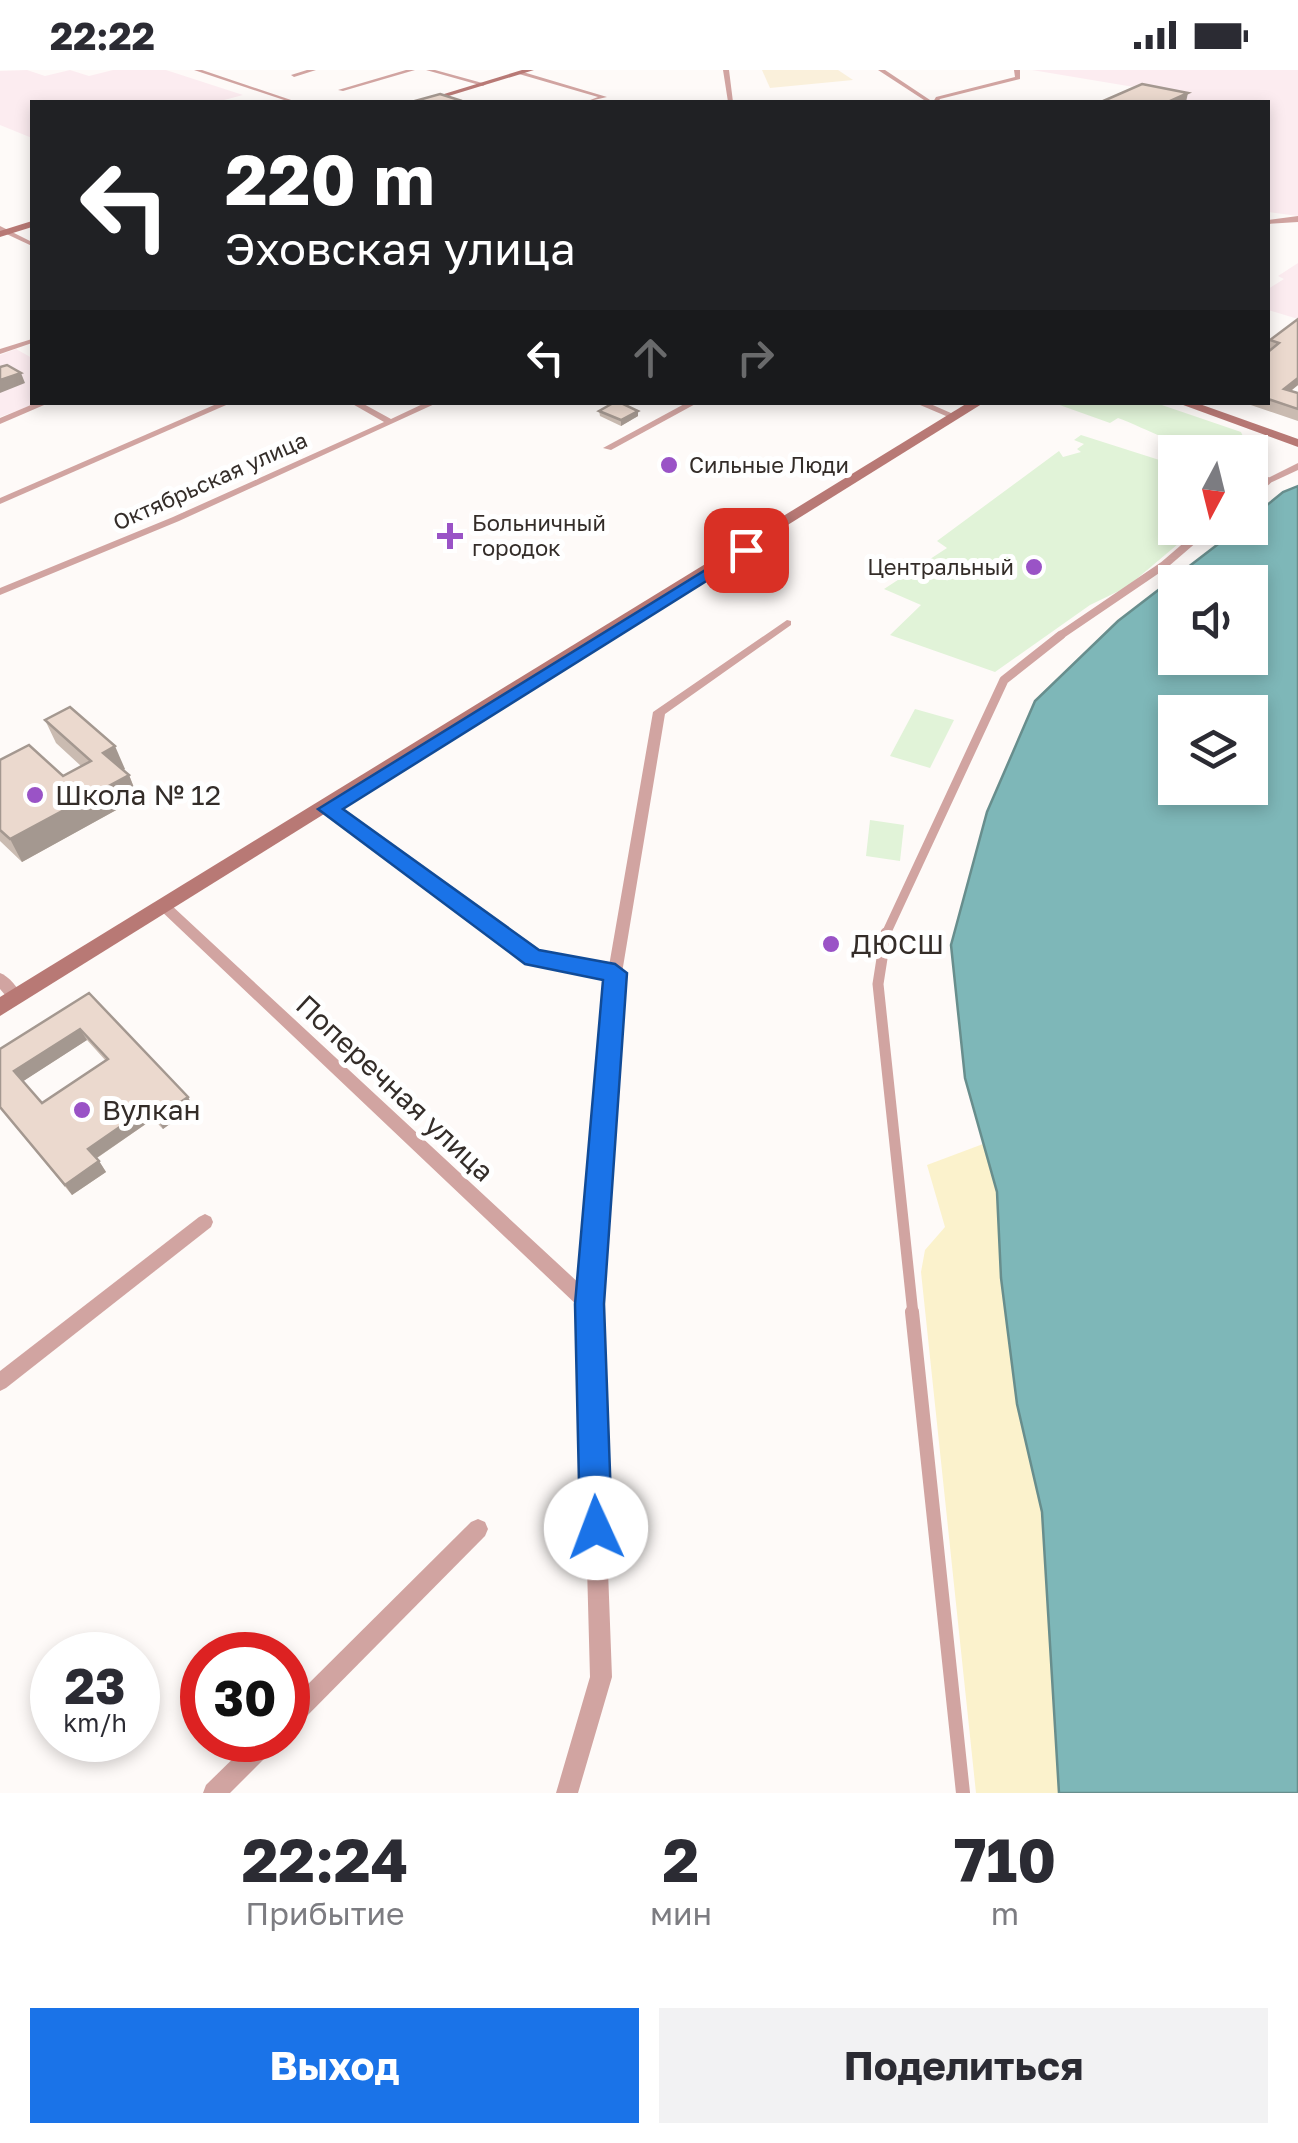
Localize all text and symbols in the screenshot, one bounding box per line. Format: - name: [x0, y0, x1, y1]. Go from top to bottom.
- text: 22:22: [50, 13, 155, 58]
- text: 220 m: [225, 136, 435, 220]
- icon: left: [60, 140, 190, 270]
- text: Эховская улица: [225, 221, 576, 275]
- icon: left: [518, 330, 573, 385]
- icon: ahead: [623, 330, 678, 385]
- icon: right: [728, 330, 783, 385]
- street label: Октябрьская улица: [108, 426, 311, 536]
- north arrow: [1158, 435, 1268, 545]
- map controls: [1158, 435, 1268, 805]
- place label: Сильные Люди: [689, 451, 849, 478]
- marker: Сильные Люди: [658, 454, 680, 476]
- pin: [704, 508, 789, 593]
- place label: Больничный городок: [472, 509, 606, 561]
- marker: Больничный городок: [437, 523, 463, 549]
- icon: arrive: [719, 523, 774, 578]
- place label: Центральный: [867, 553, 1014, 580]
- marker: Центральный: [1023, 556, 1045, 578]
- button: sound: [1158, 565, 1268, 675]
- button: layers: [1158, 695, 1268, 805]
- place label: Школа № 12: [55, 778, 221, 811]
- marker: Школа № 12: [24, 784, 46, 806]
- place label: ДЮСШ: [851, 927, 944, 960]
- marker: ДЮСШ: [820, 933, 842, 955]
- street label: Поперечная улица: [290, 988, 501, 1188]
- place label: Вулкан: [102, 1093, 201, 1126]
- marker: Вулкан: [71, 1099, 93, 1121]
- position arrow: [544, 1476, 648, 1580]
- speed limit sign: 30: [180, 1632, 310, 1762]
- text: 23: [64, 1655, 125, 1715]
- text: km/h: [63, 1707, 127, 1738]
- text: 22:24: [242, 1823, 408, 1895]
- text: 2: [663, 1823, 699, 1895]
- text: 710: [954, 1823, 1056, 1895]
- text: Прибытие: [245, 1894, 405, 1932]
- text: мин: [650, 1894, 712, 1932]
- text: m: [991, 1894, 1019, 1932]
- button: Выход: [30, 2008, 639, 2123]
- button: Поделиться: [659, 2008, 1268, 2123]

